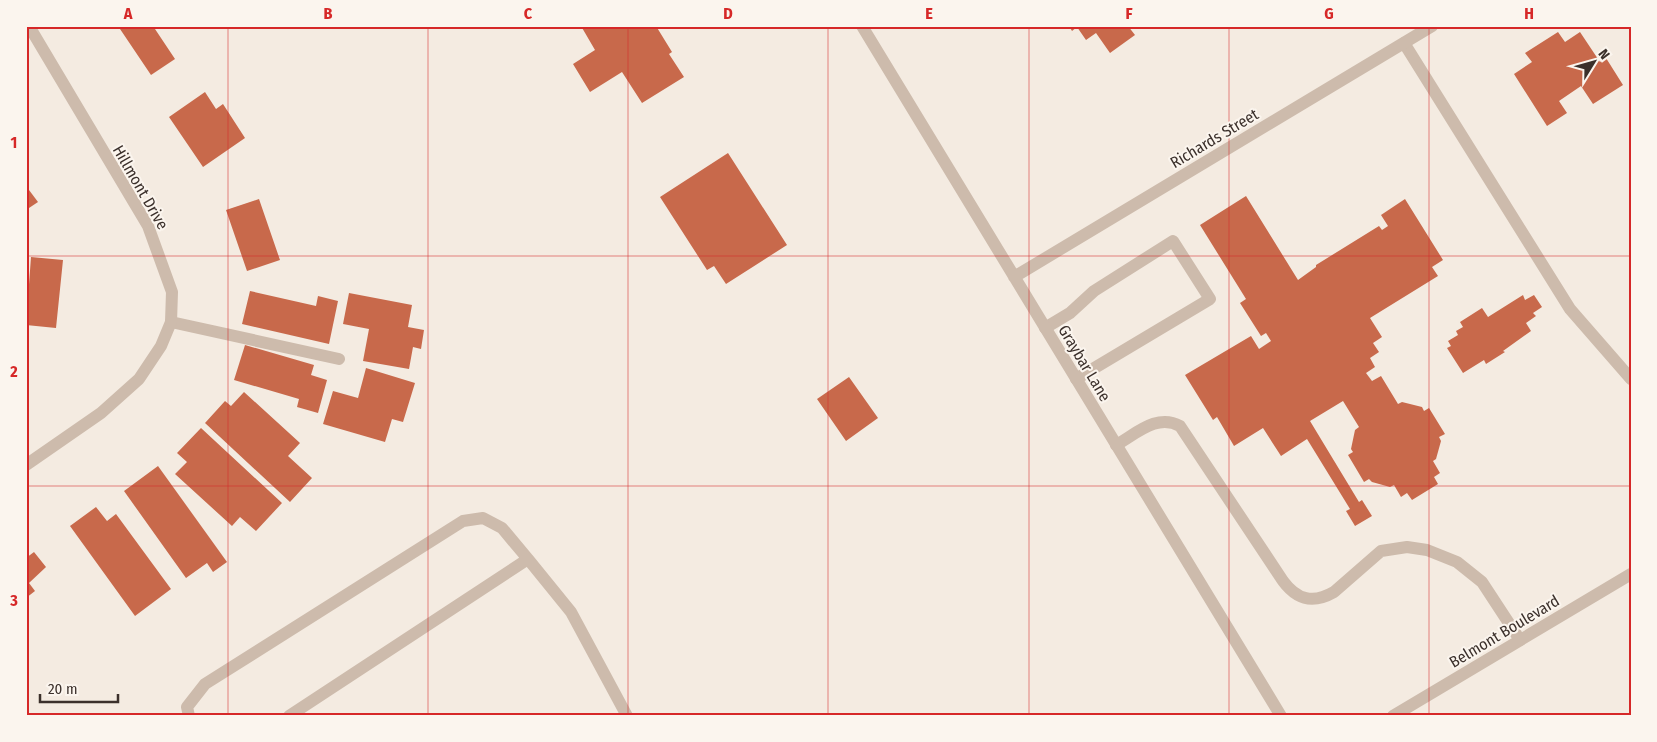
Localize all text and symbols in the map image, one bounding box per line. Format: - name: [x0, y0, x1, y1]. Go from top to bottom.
- text: A: [123, 4, 133, 23]
- text: B: [324, 4, 333, 23]
- text: C: [524, 4, 533, 23]
- text: D: [723, 4, 733, 23]
- text: E: [925, 4, 933, 23]
- text: F: [1125, 4, 1133, 23]
- text: G: [1324, 4, 1334, 23]
- text: H: [1524, 4, 1534, 23]
- north arrow: [1570, 38, 1620, 88]
- text: N: [1595, 46, 1613, 63]
- street label: Richards Street: [1167, 104, 1262, 172]
- text: 1: [11, 133, 17, 152]
- street label: Hillmont Drive: [109, 142, 172, 233]
- street label: Graybar Lane: [1054, 322, 1115, 405]
- text: 2: [9, 362, 18, 381]
- text: 3: [9, 591, 18, 610]
- street label: Belmont Boulevard: [1446, 591, 1563, 672]
- scale bar: [40, 672, 118, 704]
- text: 20 m: [48, 680, 78, 698]

